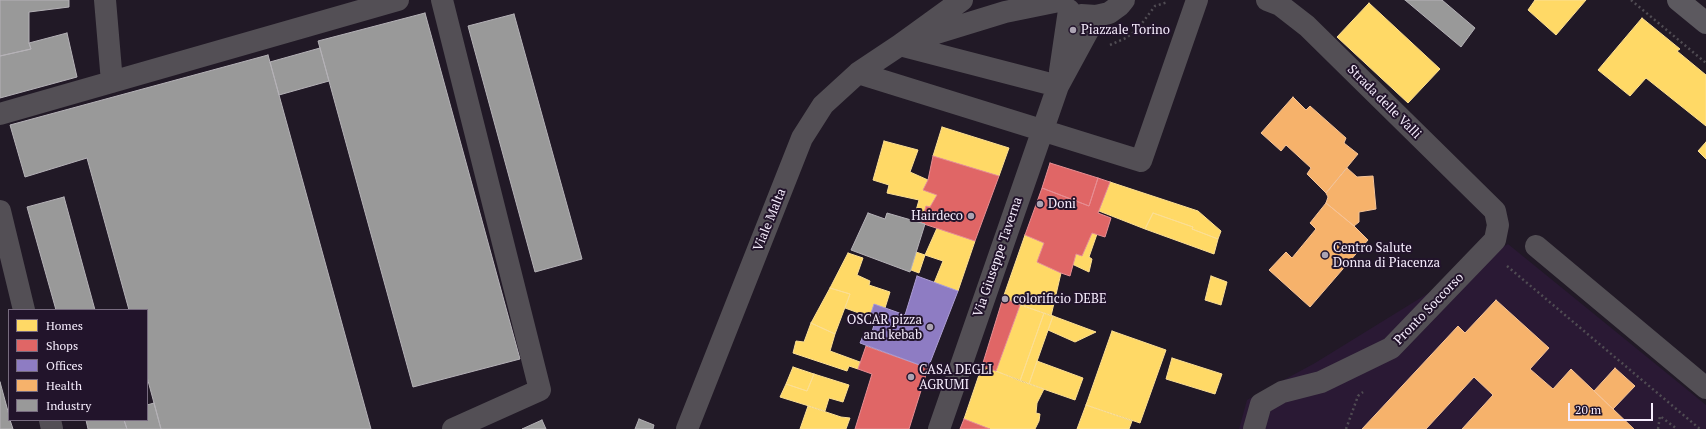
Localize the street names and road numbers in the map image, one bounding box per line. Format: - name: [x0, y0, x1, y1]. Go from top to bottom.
- street label: Strada delle Valli: [1344, 62, 1424, 142]
- street label: Viale Malta: [750, 186, 790, 254]
- street label: Via Giuseppe Taverna: [970, 195, 1026, 319]
- street label: Pronto Soccorso: [1391, 270, 1467, 348]

